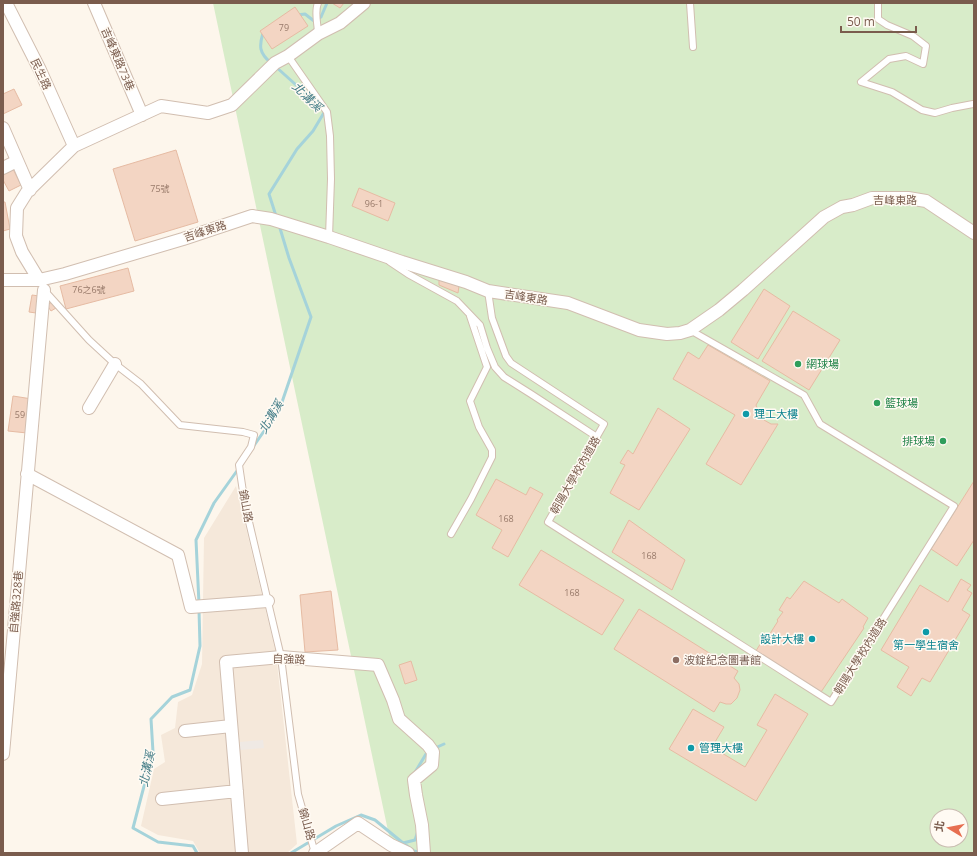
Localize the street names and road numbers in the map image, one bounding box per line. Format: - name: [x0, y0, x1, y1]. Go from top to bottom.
- street label: 吉峰東路73巷: [98, 25, 139, 93]
- street label: 民生路: [28, 56, 55, 92]
- street label: 吉峰東路: [873, 192, 917, 207]
- street label: 吉峰東路: [182, 217, 228, 244]
- street label: 吉峰東路: [503, 286, 549, 307]
- street label: 朝陽大學校內道路: [546, 433, 603, 517]
- street label: 錦山路: [236, 488, 257, 524]
- street label: 自強路328巷: [5, 570, 26, 634]
- street label: 朝陽大學校內道路: [830, 614, 889, 697]
- street label: 自強路: [272, 650, 306, 667]
- street label: 錦山路: [296, 806, 319, 842]

